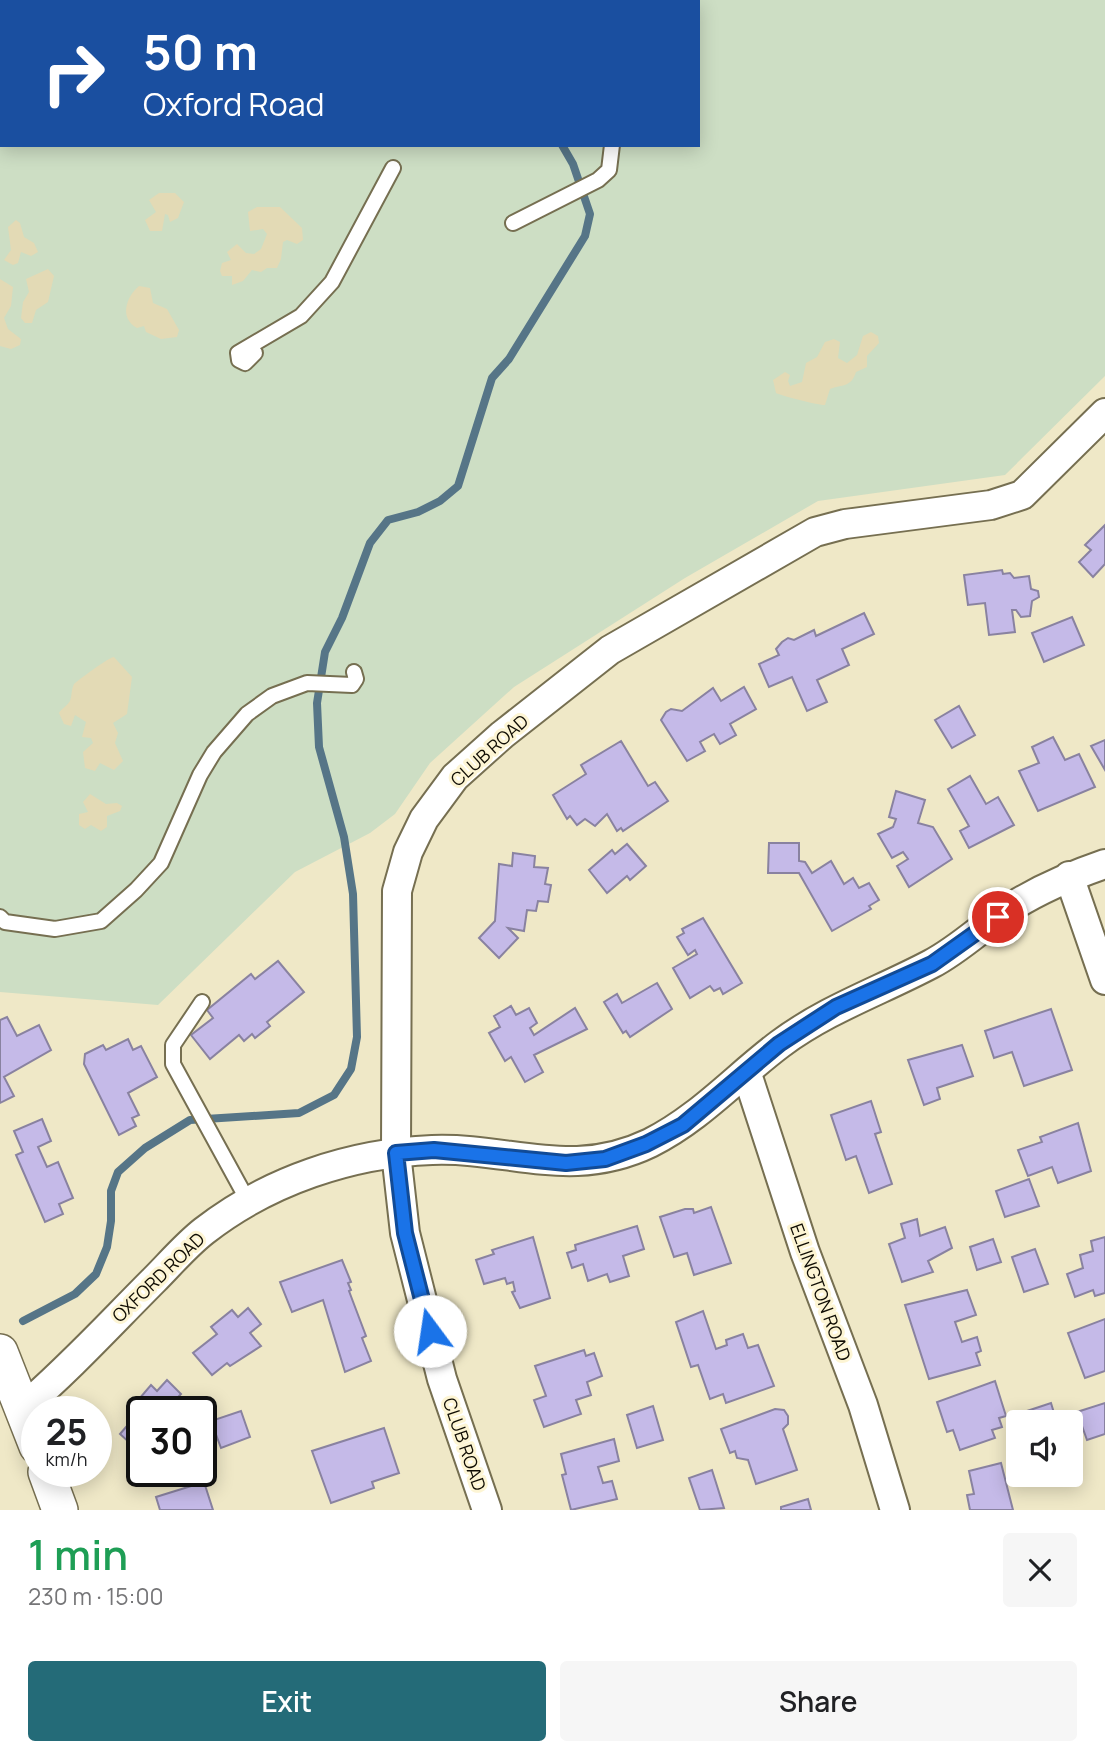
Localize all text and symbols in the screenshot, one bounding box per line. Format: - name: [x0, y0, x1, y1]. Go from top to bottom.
- text: 50 m: [143, 18, 258, 85]
- icon: right: [28, 28, 119, 119]
- text: Oxford Road: [143, 82, 324, 126]
- street label: CLUB ROAD: [445, 709, 533, 791]
- pin: [968, 887, 1028, 947]
- icon: arrive: [979, 898, 1017, 936]
- street label: ELLINGTON ROAD: [785, 1220, 857, 1364]
- street label: OXFORD ROAD: [107, 1227, 209, 1327]
- position arrow: [393, 1294, 467, 1368]
- street label: CLUB ROAD: [438, 1394, 492, 1494]
- speed limit sign: 30: [126, 1396, 217, 1487]
- text: 25: [46, 1408, 87, 1456]
- map controls: [1006, 1410, 1083, 1487]
- button: sound: [1006, 1410, 1083, 1487]
- text: km/h: [46, 1447, 87, 1471]
- text: 1 min: [28, 1525, 128, 1583]
- button: close: [1003, 1533, 1077, 1607]
- text: 230 m · 15:00: [28, 1580, 164, 1612]
- button: Exit: [28, 1661, 546, 1741]
- button: Share: [560, 1661, 1077, 1741]

